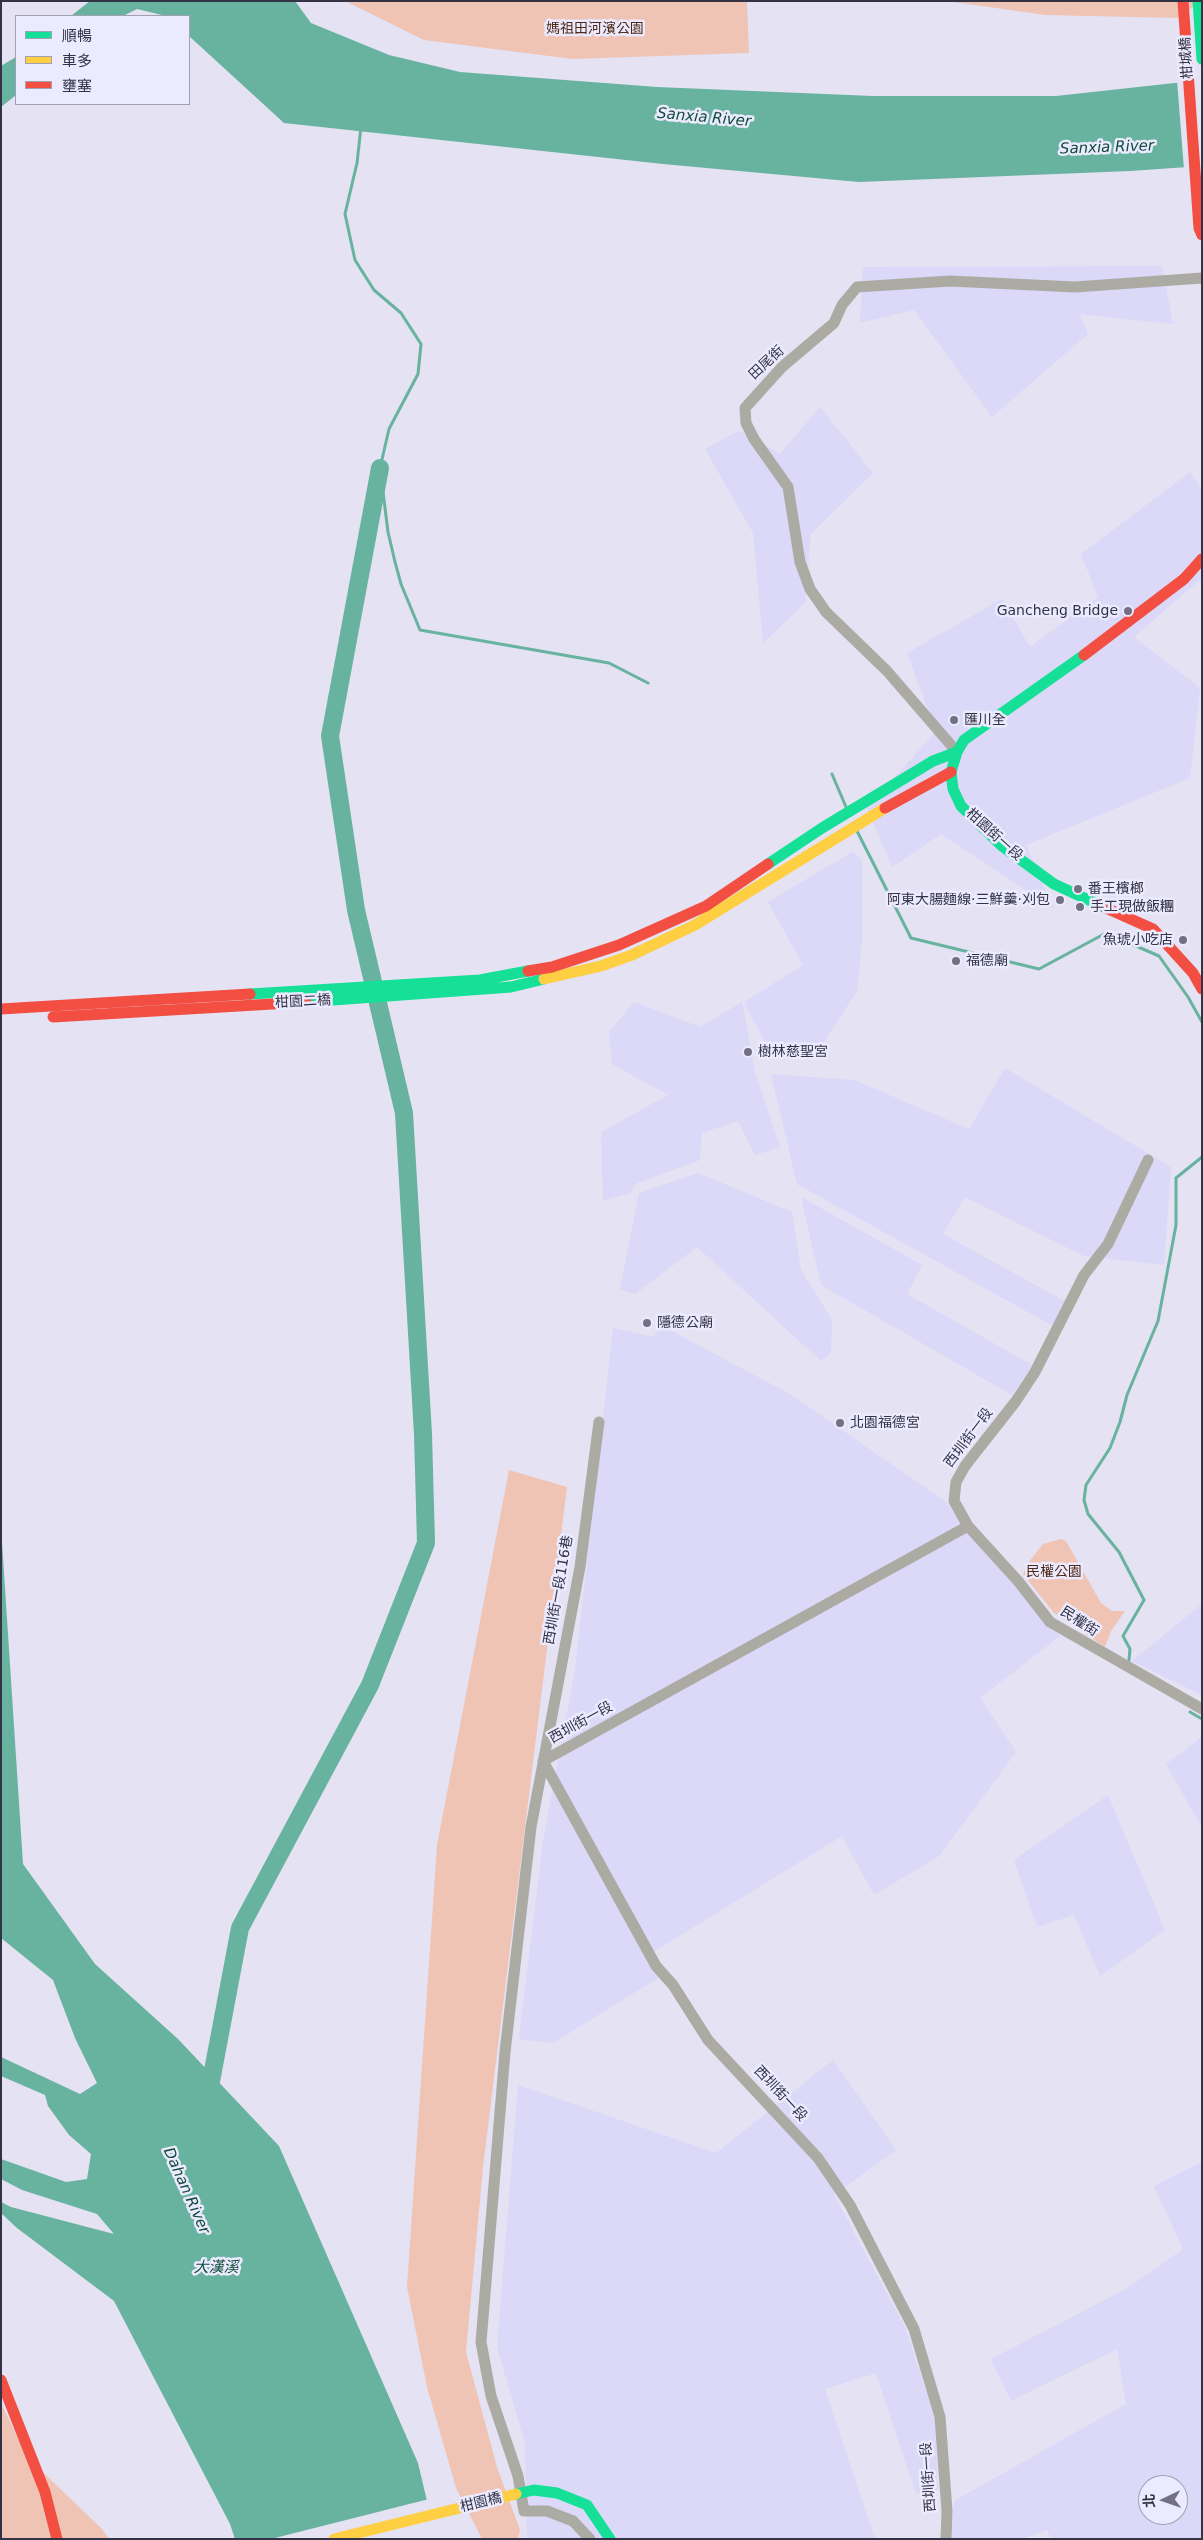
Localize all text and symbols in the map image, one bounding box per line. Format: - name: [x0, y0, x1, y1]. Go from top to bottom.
- legend: [15, 15, 190, 105]
- park label: 媽祖田河濱公園: [546, 21, 644, 37]
- text: 順暢: [62, 27, 92, 45]
- street label: 柑城橋: [1177, 36, 1197, 80]
- text: 車多: [62, 52, 92, 70]
- text: 壅塞: [62, 77, 92, 95]
- water label: Sanxia River: [656, 105, 752, 131]
- water label: Sanxia River: [1060, 137, 1154, 159]
- street label: 田尾街: [746, 343, 788, 383]
- place label: Gancheng Bridge: [997, 603, 1118, 619]
- marker: Gancheng Bridge: [1122, 605, 1134, 617]
- place label: 匯川全: [964, 712, 1006, 728]
- marker: 匯川全: [948, 714, 960, 726]
- street label: 柑園街一段: [962, 805, 1026, 865]
- place label: 番王檳榔: [1088, 881, 1144, 897]
- marker: 番王檳榔: [1072, 883, 1084, 895]
- place label: 阿東大腸麵線‧三鮮羹‧刈包: [887, 892, 1050, 908]
- marker: 阿東大腸麵線‧三鮮羹‧刈包: [1054, 894, 1066, 906]
- place label: 手工現做飯糰: [1090, 899, 1174, 915]
- marker: 手工現做飯糰: [1074, 901, 1086, 913]
- place label: 魚琥小吃店: [1103, 932, 1173, 948]
- marker: 魚琥小吃店: [1177, 934, 1189, 946]
- place label: 福德廟: [966, 953, 1008, 969]
- marker: 福德廟: [950, 955, 962, 967]
- street label: 柑園二橋: [275, 992, 331, 1012]
- place label: 樹林慈聖宮: [758, 1044, 828, 1060]
- marker: 樹林慈聖宮: [742, 1046, 754, 1058]
- place label: 隱德公廟: [657, 1315, 713, 1331]
- marker: 隱德公廟: [641, 1317, 653, 1329]
- street label: 西圳街一段: [941, 1405, 997, 1471]
- place label: 北園福德宮: [850, 1415, 920, 1431]
- marker: 北園福德宮: [834, 1417, 846, 1429]
- street label: 西圳街一段116巷: [541, 1534, 577, 1646]
- park label: 民權公園: [1026, 1564, 1082, 1580]
- street label: 民權街: [1057, 1604, 1101, 1640]
- street label: 西圳街一段: [546, 1699, 616, 1747]
- street label: 西圳街一段: [750, 2063, 810, 2125]
- water label: Dahan River: [159, 2145, 213, 2237]
- water label: 大漢溪: [194, 2259, 238, 2277]
- street label: 西圳街一段: [918, 2441, 940, 2513]
- north arrow: [1138, 2475, 1188, 2525]
- street label: 柑園橋: [459, 2490, 503, 2516]
- text: 北: [1141, 2493, 1157, 2508]

